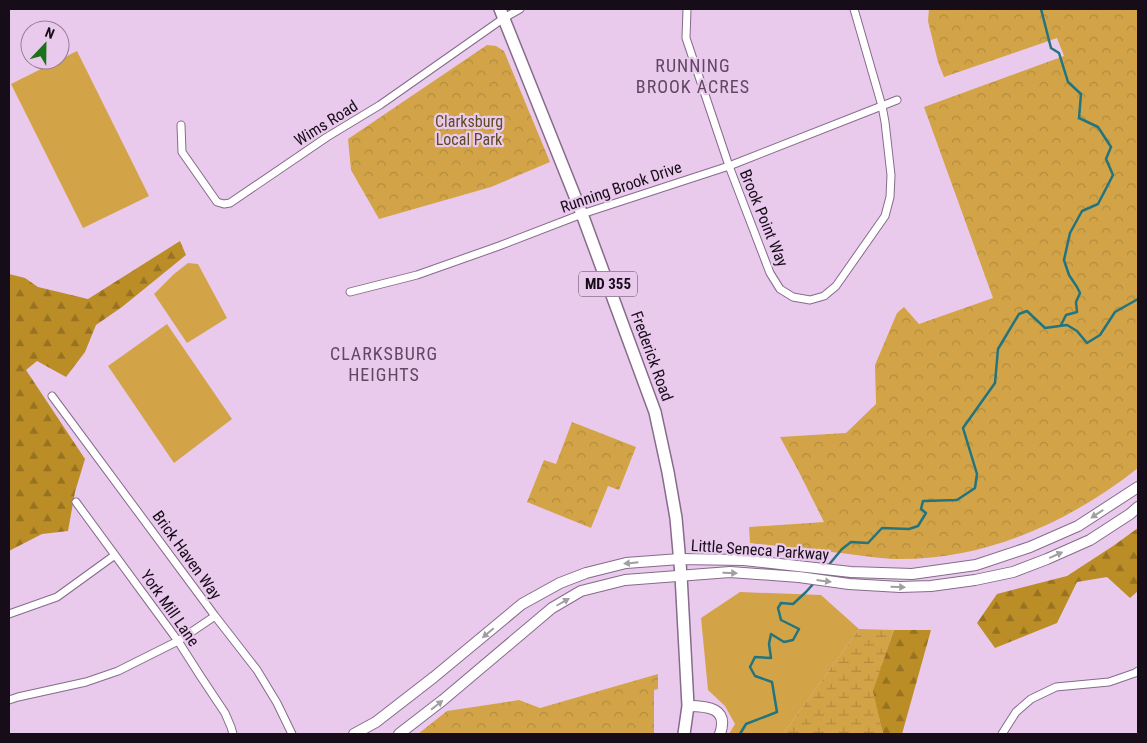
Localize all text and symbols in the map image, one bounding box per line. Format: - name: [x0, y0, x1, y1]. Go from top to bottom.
- north arrow: [20, 20, 70, 70]
- text: N: [43, 24, 57, 42]
- district label: RUNNING BROOK ACRES: [636, 55, 750, 97]
- street label: Wims Road: [291, 96, 361, 150]
- park label: Clarksburg Local Park: [435, 112, 503, 149]
- street label: Running Brook Drive: [558, 157, 684, 217]
- street label: Brook Point Way: [736, 167, 792, 270]
- road number: MD 355: [579, 272, 637, 296]
- street label: Frederick Road: [627, 309, 677, 403]
- district label: CLARKSBURG HEIGHTS: [330, 343, 438, 385]
- street label: Brick Haven Way: [149, 507, 226, 603]
- one-way arrow: [1091, 509, 1104, 518]
- street label: Little Seneca Parkway: [690, 536, 830, 564]
- one-way arrow: [1049, 551, 1063, 559]
- one-way arrow: [623, 559, 639, 567]
- street label: York Mill Lane: [137, 566, 203, 650]
- one-way arrow: [722, 569, 738, 577]
- one-way arrow: [816, 577, 832, 585]
- one-way arrow: [890, 583, 906, 591]
- one-way arrow: [556, 597, 569, 606]
- one-way arrow: [481, 627, 494, 638]
- one-way arrow: [430, 699, 443, 710]

